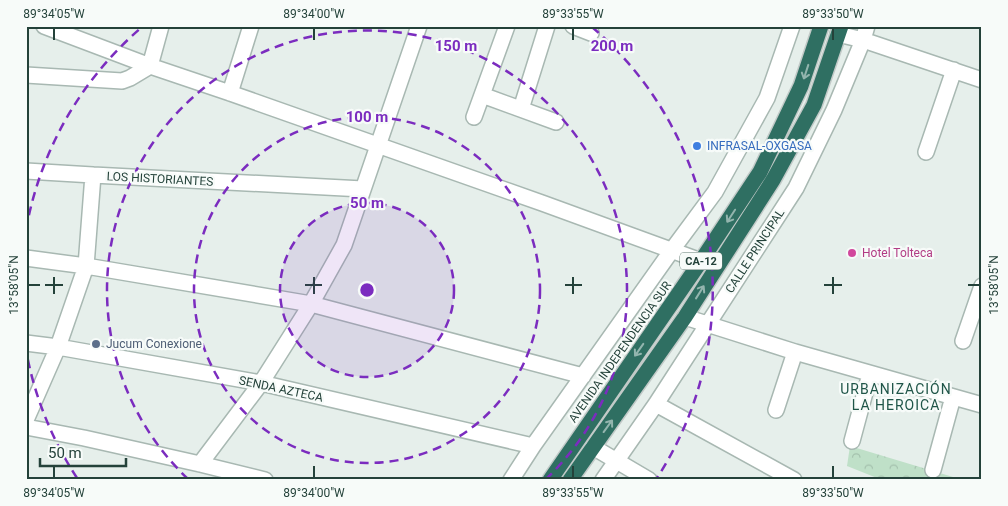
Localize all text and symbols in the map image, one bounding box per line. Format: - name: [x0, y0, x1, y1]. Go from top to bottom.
- text: 89°34'05"W: [23, 7, 85, 21]
- text: 89°34'00"W: [283, 7, 345, 21]
- text: 89°33'55"W: [542, 7, 604, 21]
- text: 89°33'50"W: [802, 7, 864, 21]
- text: 150 m: [435, 37, 477, 55]
- text: 200 m: [591, 37, 633, 55]
- one-way arrow: [800, 64, 810, 80]
- text: 100 m: [346, 108, 388, 126]
- place label: INFRASAL-OXGASA: [707, 139, 812, 153]
- marker: INFRASAL-OXGASA: [691, 140, 703, 152]
- street label: LOS HISTORIANTES: [106, 169, 214, 189]
- text: 50 m: [350, 194, 384, 212]
- street label: CALLE PRINCIPAL: [723, 206, 788, 296]
- one-way arrow: [726, 209, 736, 223]
- place label: Hotel Tolteca: [862, 246, 933, 260]
- marker: Hotel Tolteca: [846, 247, 858, 259]
- road number: CA-12: [680, 252, 722, 270]
- text: 13°58'05"N: [7, 255, 21, 315]
- text: 13°58'05"N: [987, 255, 1001, 315]
- street label: AVENIDA INDEPENDENCIA SUR: [566, 278, 675, 425]
- centre of rings: [358, 281, 376, 299]
- one-way arrow: [696, 286, 706, 300]
- place label: Jucum Conexione: [106, 337, 202, 351]
- marker: Jucum Conexione: [90, 338, 102, 350]
- one-way arrow: [634, 343, 644, 357]
- street label: SENDA AZTECA: [238, 373, 325, 405]
- district label: URBANIZACIÓN LA HEROICA: [840, 380, 952, 413]
- one-way arrow: [603, 419, 613, 433]
- scale bar: [40, 436, 126, 468]
- text: 50 m: [48, 444, 82, 462]
- text: 89°34'05"W: [23, 486, 85, 500]
- text: 89°34'00"W: [283, 486, 345, 500]
- text: 89°33'55"W: [542, 486, 604, 500]
- text: 89°33'50"W: [802, 486, 864, 500]

